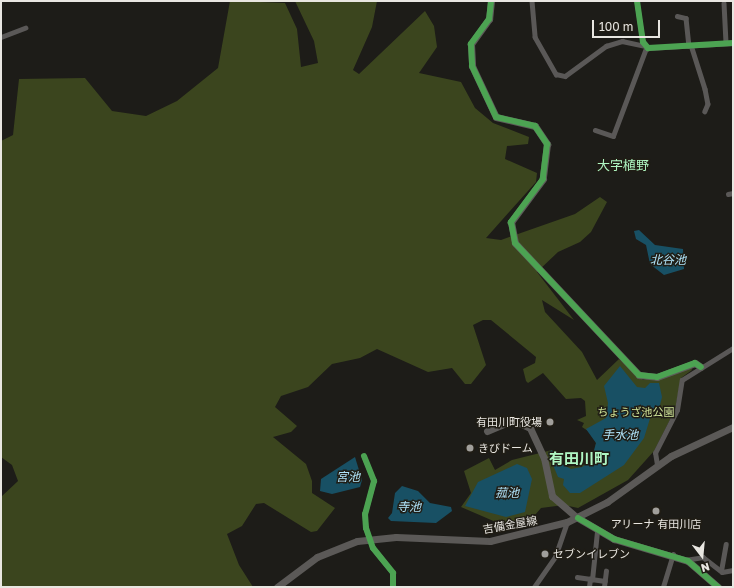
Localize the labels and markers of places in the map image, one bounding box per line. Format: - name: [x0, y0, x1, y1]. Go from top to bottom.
- place label: 有田川町役場: [476, 415, 542, 429]
- marker: 有田川町役場: [545, 417, 555, 427]
- place label: きびドーム: [478, 441, 533, 455]
- marker: きびドーム: [465, 443, 475, 453]
- marker: アリーナ 有田川店: [651, 506, 661, 516]
- place label: アリーナ 有田川店: [611, 517, 701, 531]
- place label: セブンイレブン: [553, 547, 630, 561]
- marker: セブンイレブン: [540, 549, 550, 559]

